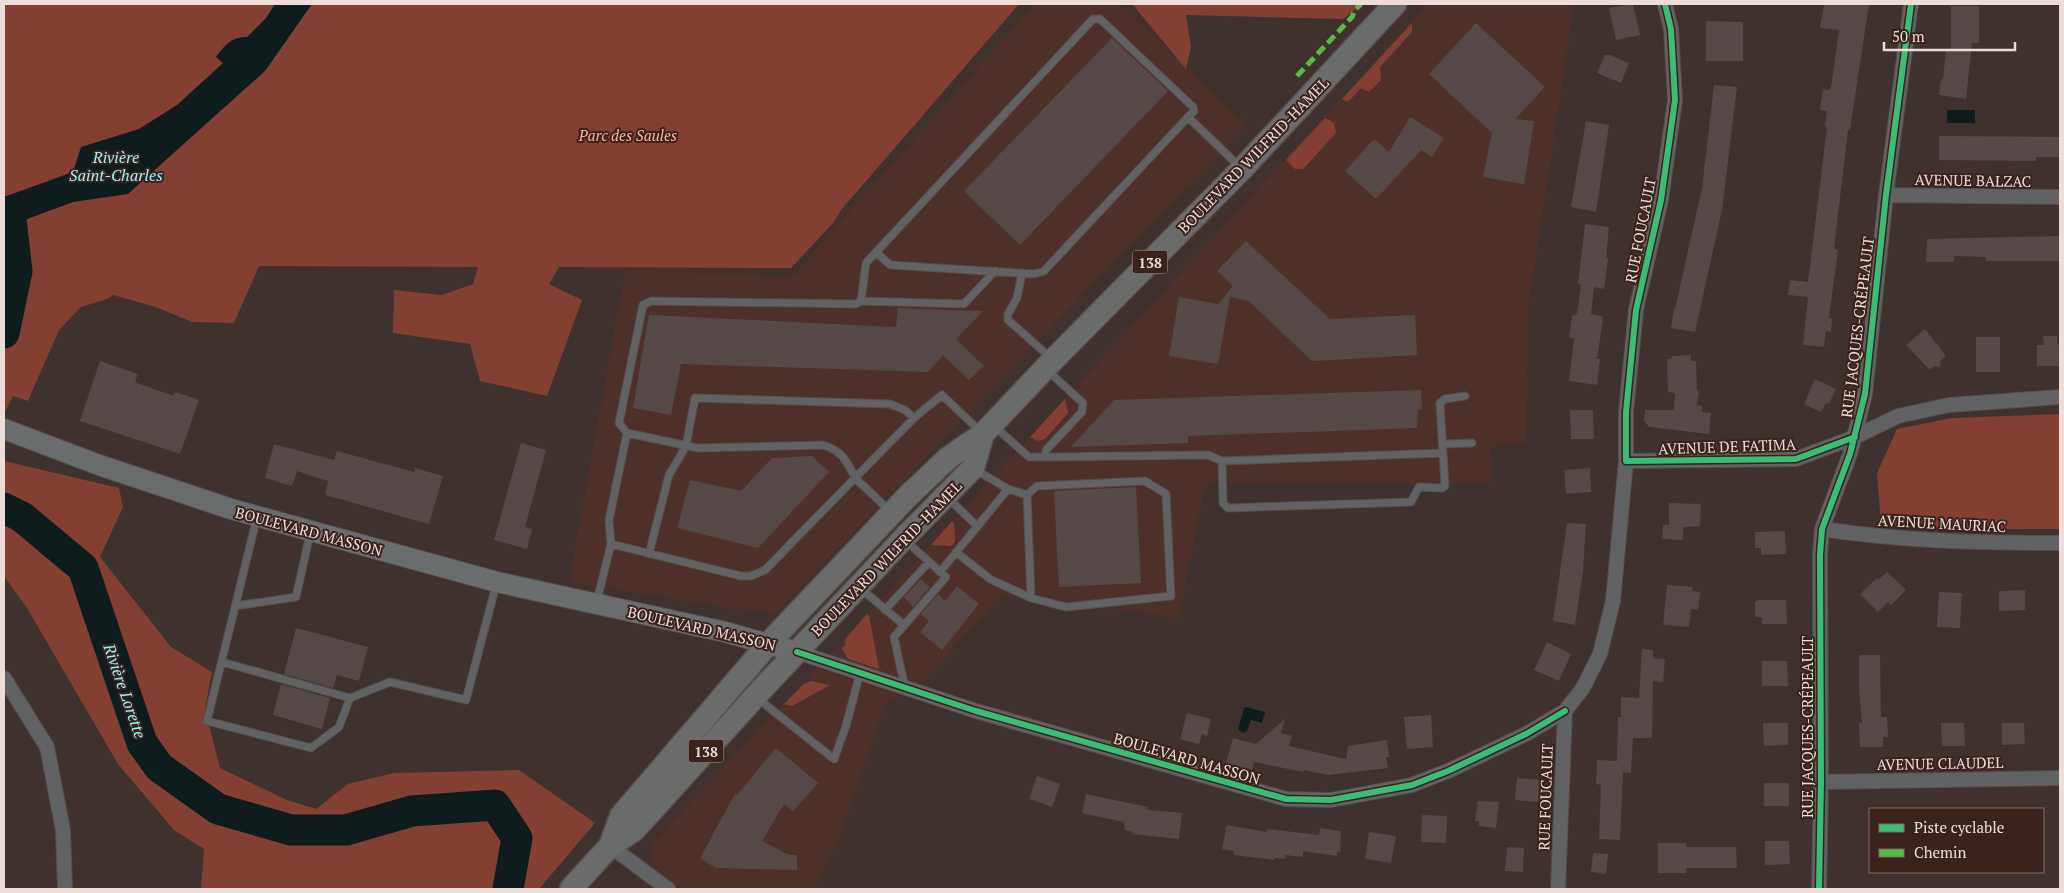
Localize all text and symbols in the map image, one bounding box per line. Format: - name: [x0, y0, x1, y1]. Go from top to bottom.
- scale bar: [1884, 20, 2015, 52]
- text: 50 m: [1892, 26, 1925, 46]
- street label: BOULEVARD WILFRID-HAMEL: [1173, 73, 1333, 237]
- park label: Parc des Saules: [578, 125, 677, 145]
- water label: Rivière Saint-Charles: [69, 146, 163, 186]
- street label: AVENUE BALZAC: [1914, 169, 2032, 191]
- street label: RUE FOUCAULT: [1620, 176, 1660, 284]
- street label: RUE JACQUES-CRÉPEAULT: [1836, 235, 1878, 419]
- road number: 138: [1132, 250, 1168, 274]
- street label: AVENUE DE FATIMA: [1658, 434, 1797, 458]
- street label: BOULEVARD WILFRID-HAMEL: [806, 476, 966, 640]
- street label: BOULEVARD MASSON: [233, 502, 385, 560]
- street label: AVENUE MAURIAC: [1877, 510, 2007, 536]
- street label: BOULEVARD MASSON: [626, 601, 778, 655]
- street label: RUE JACQUES-CRÉPEAULT: [1797, 636, 1817, 818]
- water label: Rivière Lorette: [98, 640, 151, 741]
- street label: BOULEVARD MASSON: [1111, 727, 1263, 789]
- road number: 138: [688, 739, 724, 762]
- street label: RUE FOUCAULT: [1533, 743, 1557, 851]
- street label: AVENUE CLAUDEL: [1876, 752, 2004, 774]
- legend: [1869, 808, 2044, 873]
- text: Piste cyclable: [1914, 817, 2004, 837]
- text: Chemin: [1914, 842, 1966, 862]

